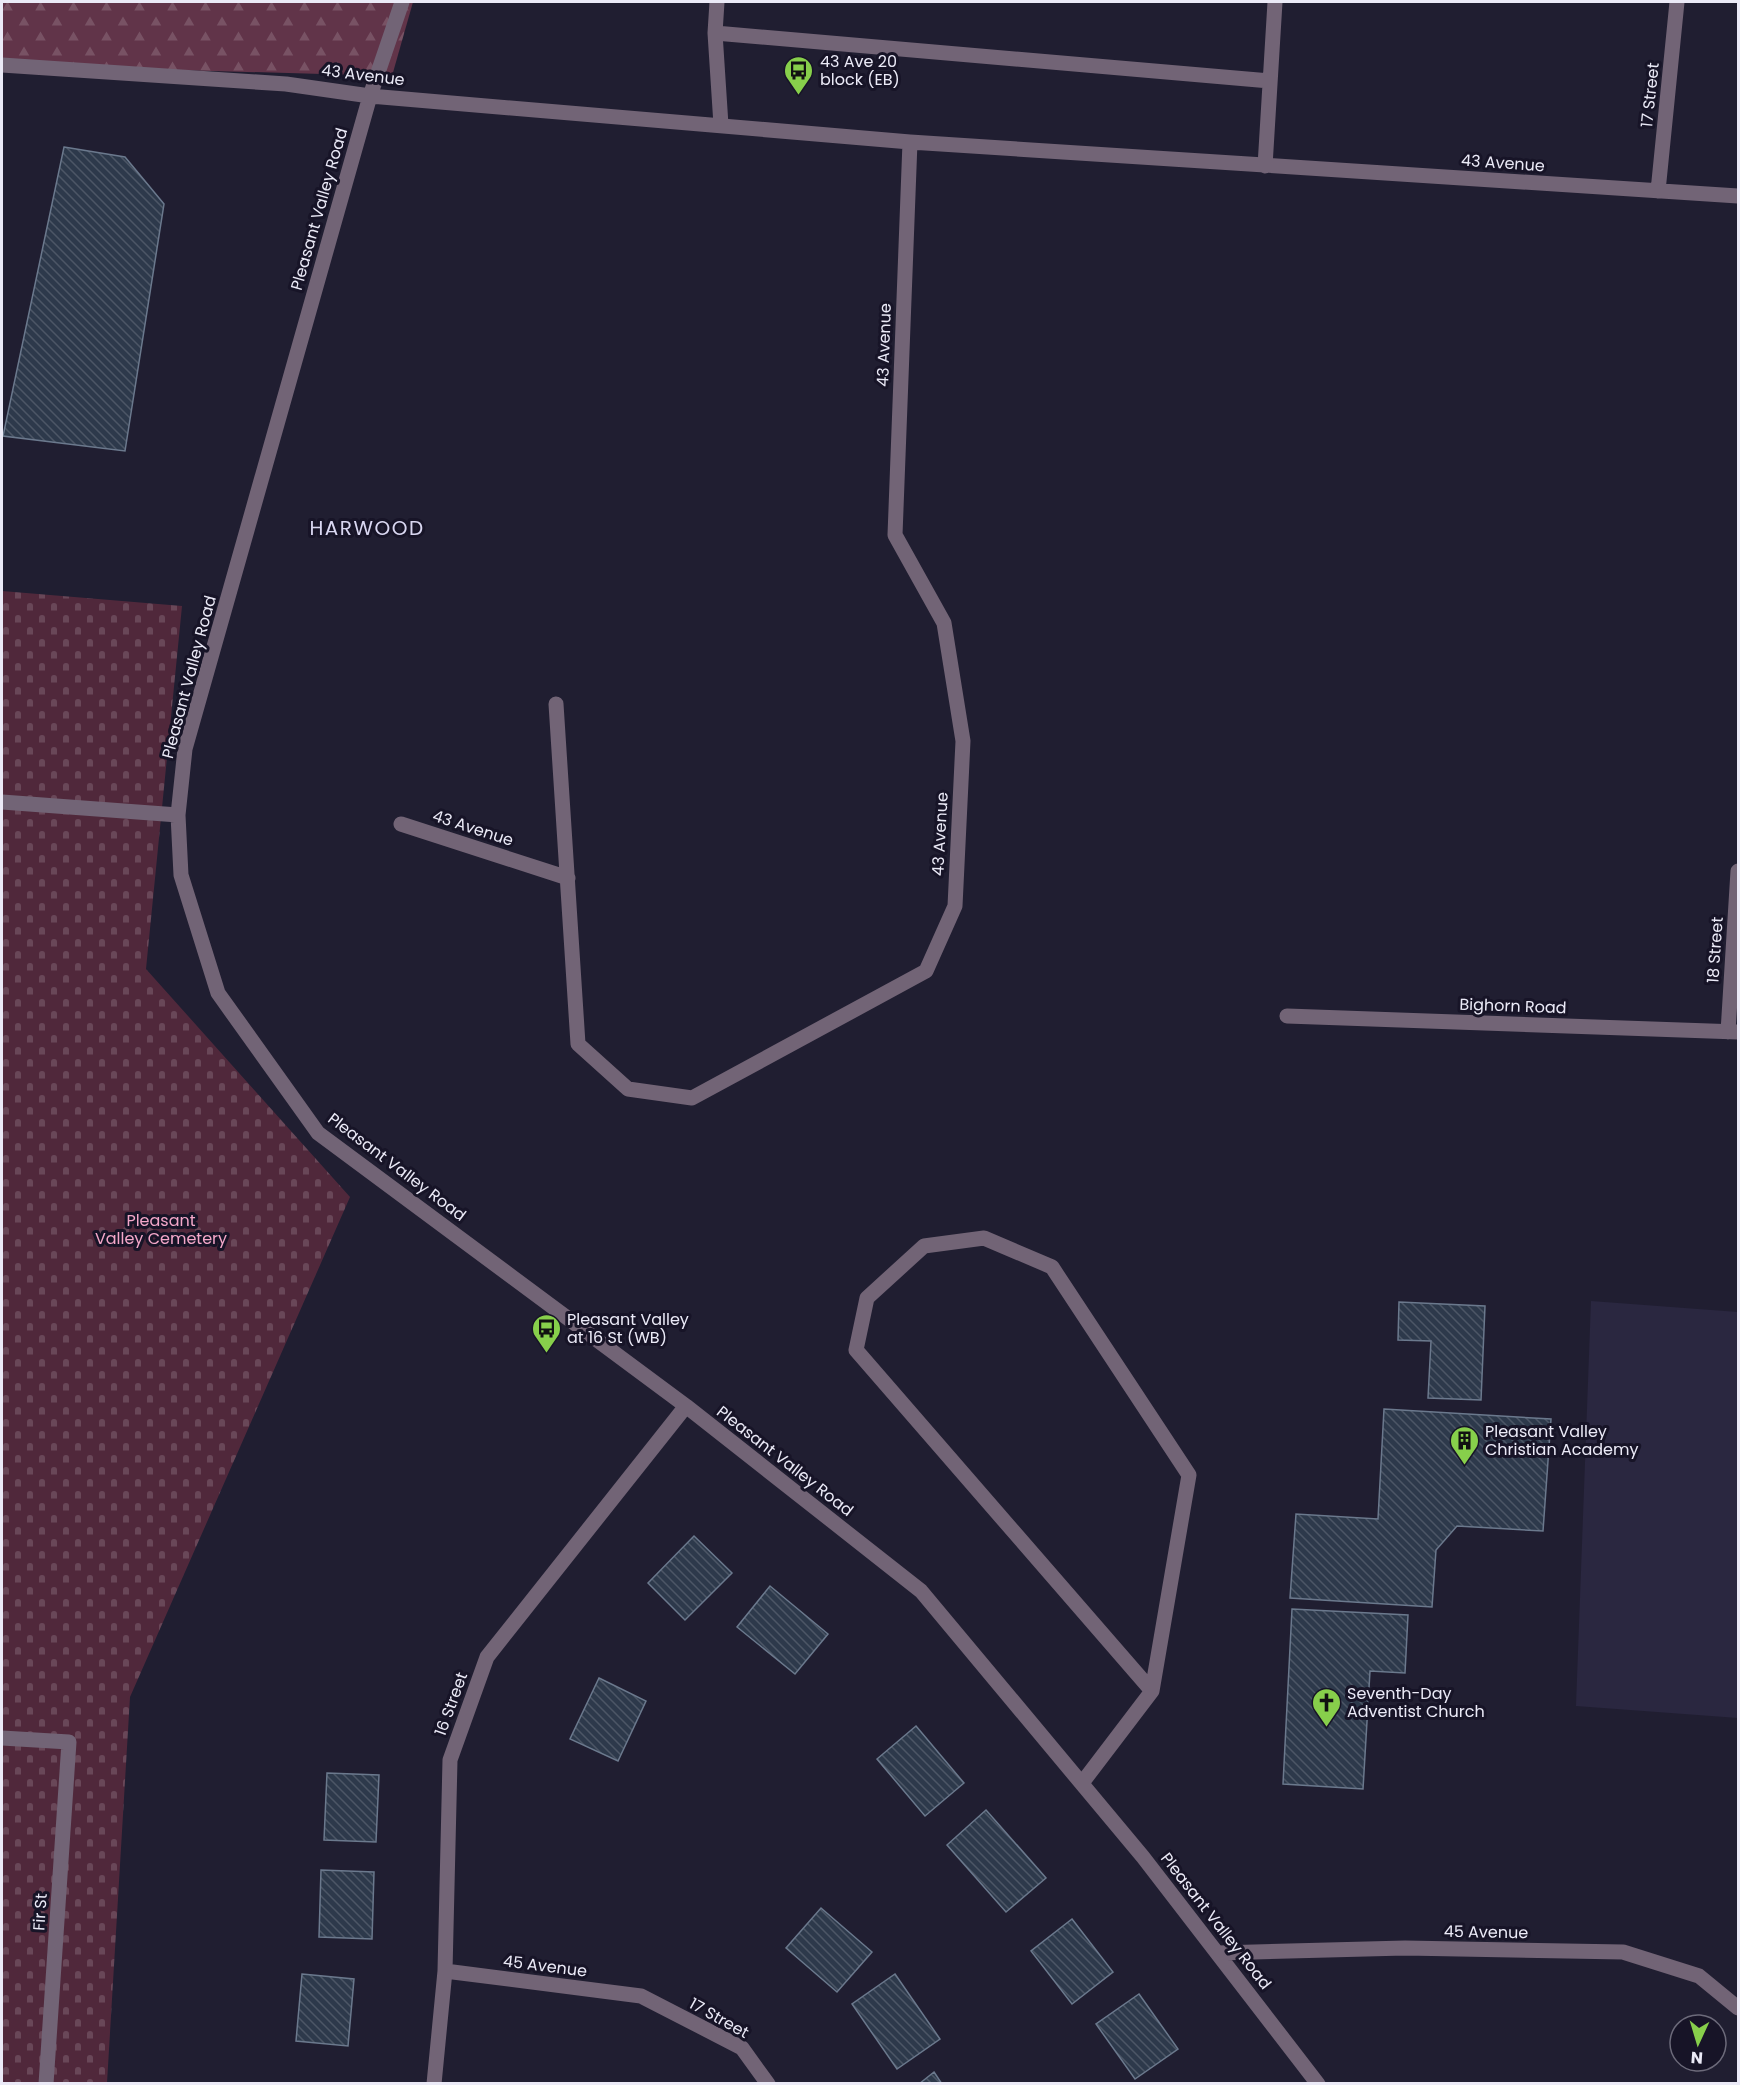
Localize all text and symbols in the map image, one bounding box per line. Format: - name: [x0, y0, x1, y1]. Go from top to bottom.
- place label: 43 Ave 20 block (EB): [820, 50, 900, 91]
- bus stop icon: 43 Ave 20 block (EB): [783, 54, 815, 96]
- street label: 43 Avenue: [320, 58, 406, 92]
- street label: 17 Street: [1635, 61, 1665, 129]
- street label: Pleasant Valley Road: [285, 125, 353, 293]
- street label: 43 Avenue: [1460, 149, 1546, 177]
- street label: 43 Avenue: [871, 303, 897, 387]
- district label: HARWOOD: [309, 514, 425, 542]
- street label: Pleasant Valley Road: [156, 593, 222, 761]
- street label: 43 Avenue: [926, 791, 954, 876]
- street label: 43 Avenue: [430, 804, 516, 852]
- street label: 18 Street: [1701, 916, 1729, 984]
- street label: Bighorn Road: [1459, 993, 1567, 1019]
- street label: Pleasant Valley Road: [323, 1107, 471, 1227]
- park label: Pleasant Valley Cemetery: [95, 1209, 227, 1250]
- place label: Pleasant Valley at 16 St (WB): [567, 1308, 689, 1349]
- bus stop icon: Pleasant Valley at 16 St (WB): [530, 1312, 562, 1354]
- street label: Pleasant Valley Road: [712, 1400, 858, 1522]
- place label: Pleasant Valley Christian Academy: [1485, 1420, 1638, 1461]
- building icon: Pleasant Valley Christian Academy: [1448, 1424, 1480, 1466]
- street label: 16 Street: [429, 1669, 473, 1739]
- place label: Seventh-Day Adventist Church: [1347, 1682, 1485, 1723]
- church icon: Seventh-Day Adventist Church: [1310, 1686, 1342, 1728]
- street label: Pleasant Valley Road: [1155, 1848, 1277, 1994]
- street label: Fir St: [27, 1892, 53, 1931]
- street label: 45 Avenue: [1444, 1920, 1529, 1944]
- street label: 45 Avenue: [502, 1949, 588, 1983]
- street label: 17 Street: [685, 1992, 753, 2044]
- north arrow: [1668, 2013, 1728, 2073]
- text: N: [1690, 2046, 1704, 2069]

